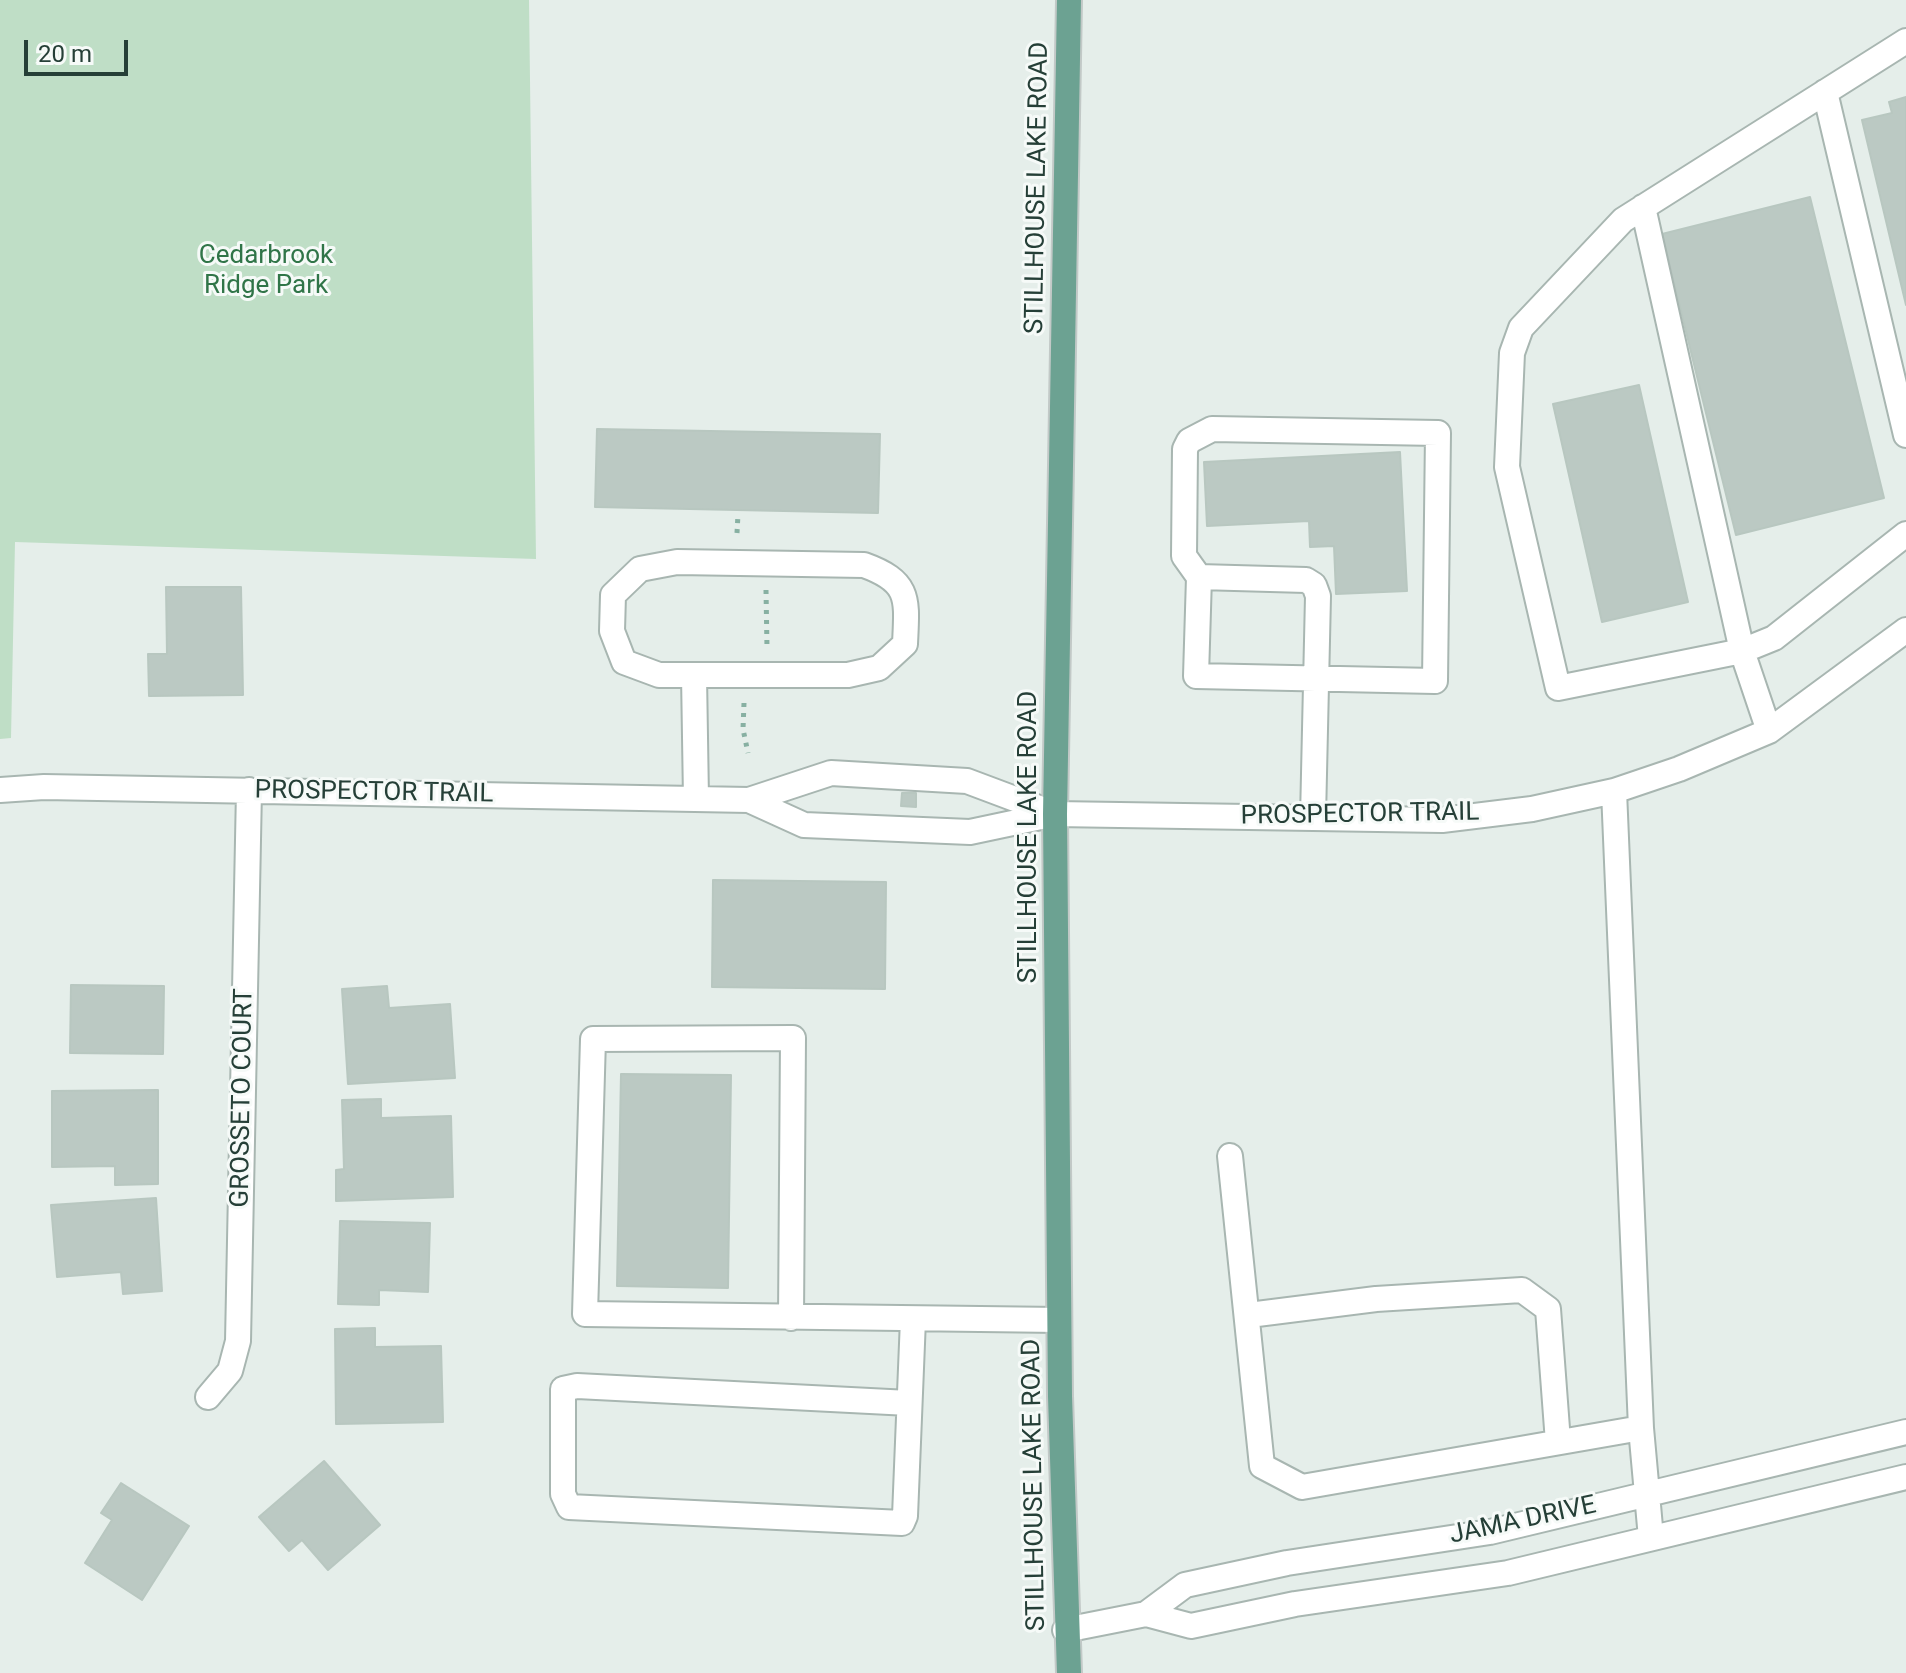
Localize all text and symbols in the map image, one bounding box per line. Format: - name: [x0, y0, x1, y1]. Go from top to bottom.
- scale bar: [28, 24, 132, 74]
- text: 20 m: [38, 40, 92, 68]
- street label: STILLHOUSE LAKE ROAD: [1020, 42, 1056, 334]
- park label: Cedarbrook Ridge Park: [199, 240, 333, 302]
- street label: STILLHOUSE LAKE ROAD: [1013, 691, 1045, 983]
- street label: PROSPECTOR TRAIL: [254, 775, 494, 811]
- street label: PROSPECTOR TRAIL: [1240, 797, 1480, 833]
- street label: GROSSETO COURT: [225, 988, 261, 1208]
- street label: STILLHOUSE LAKE ROAD: [1017, 1339, 1053, 1631]
- street label: JAMA DRIVE: [1447, 1490, 1599, 1552]

